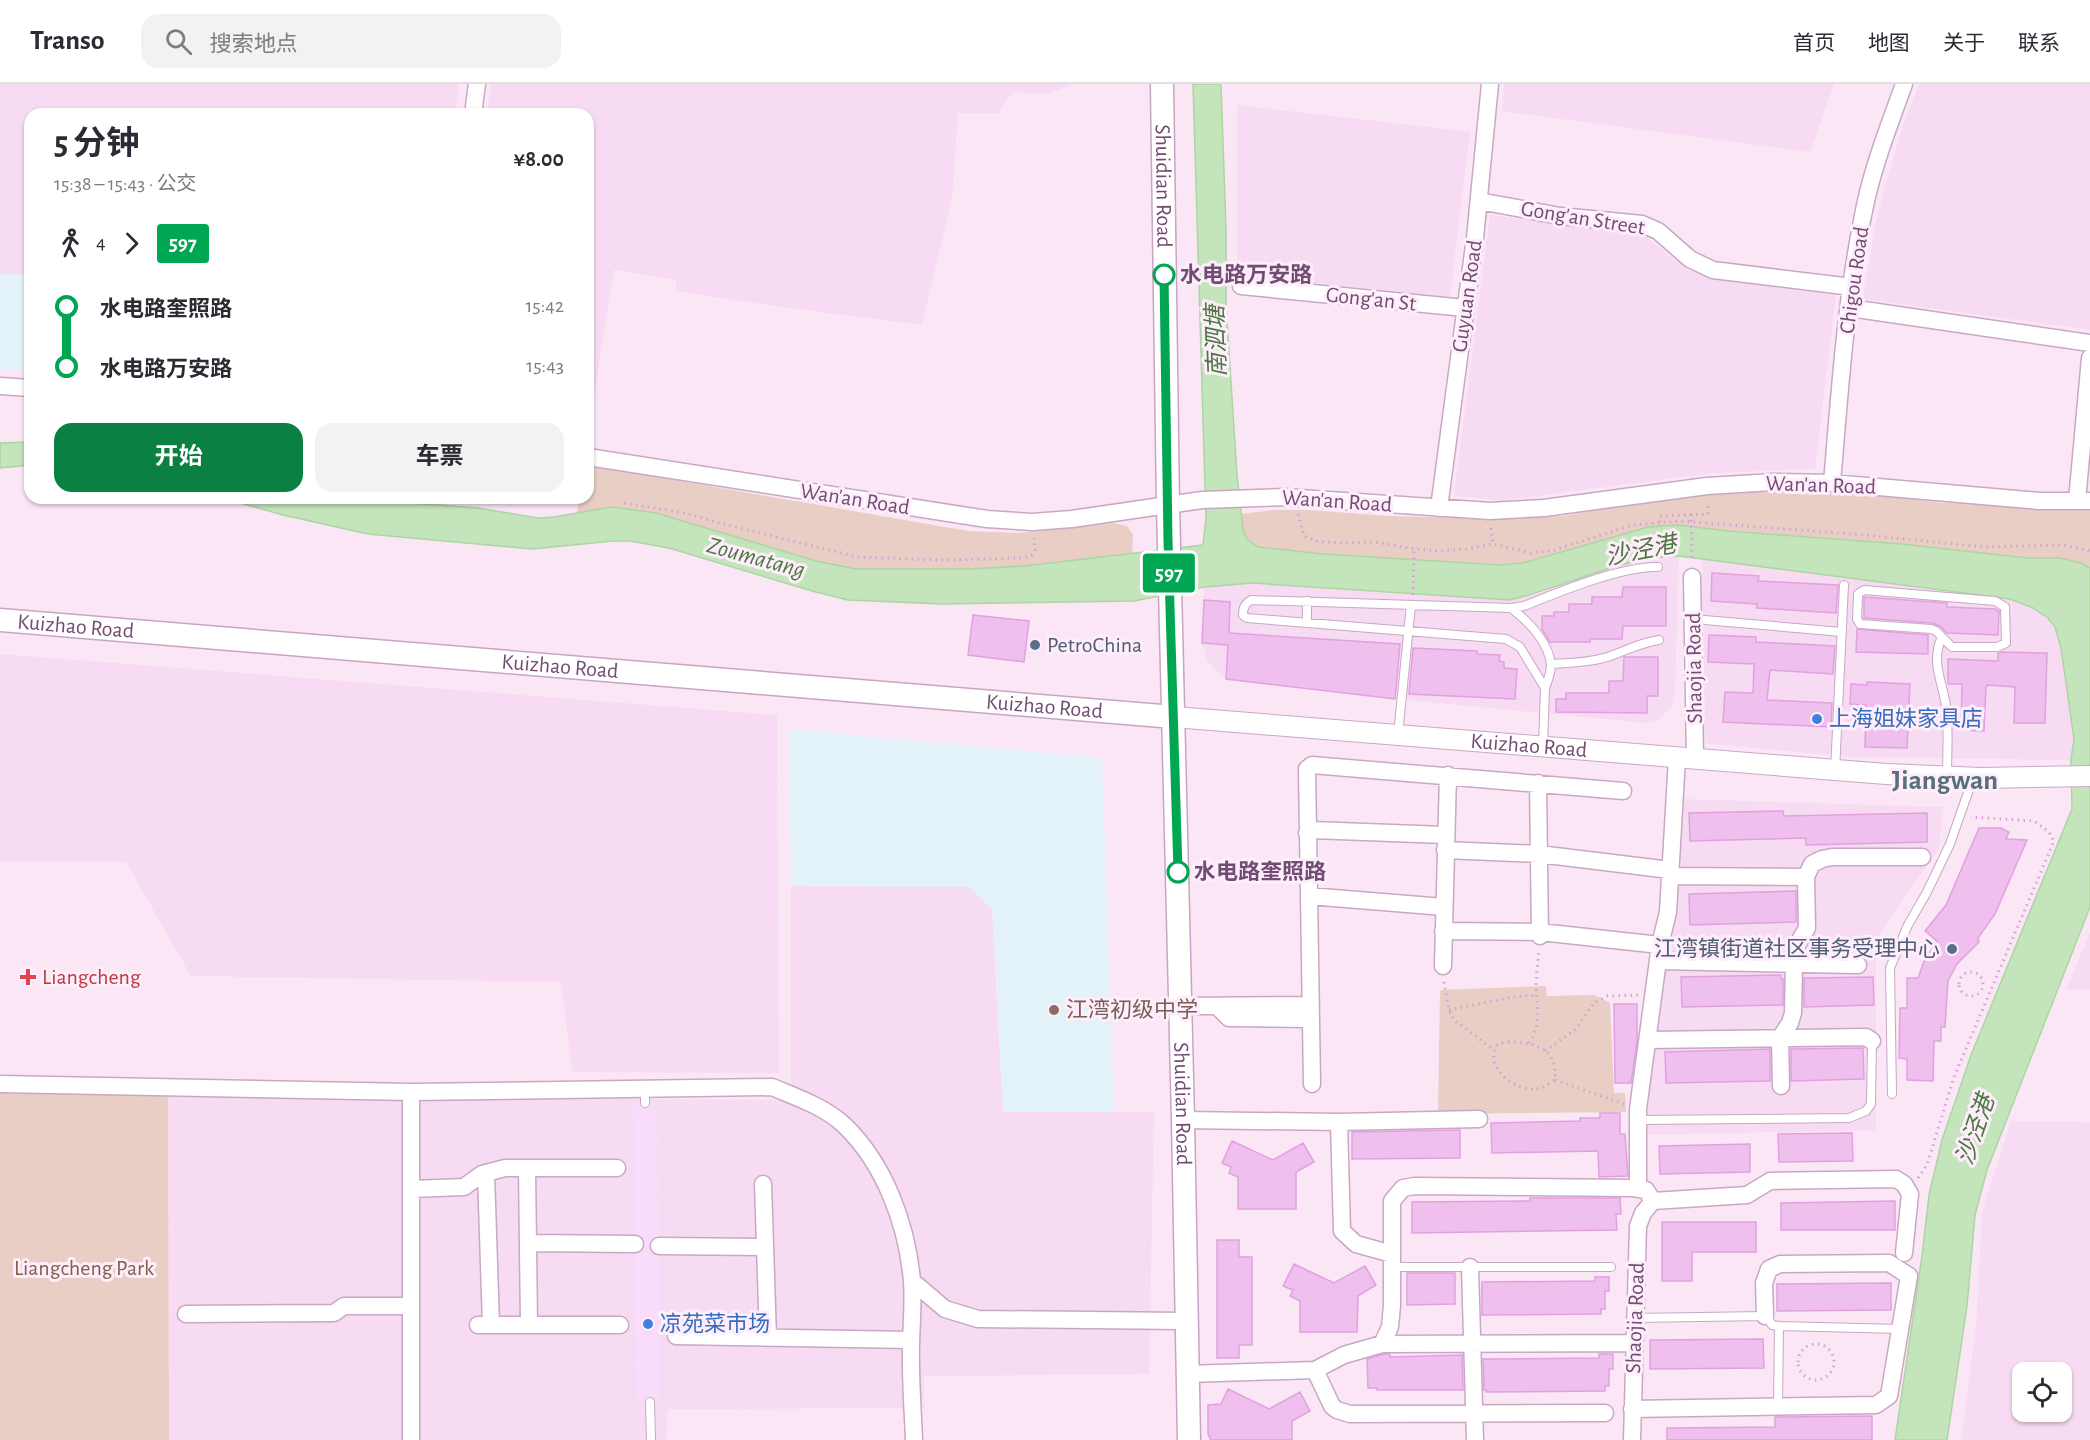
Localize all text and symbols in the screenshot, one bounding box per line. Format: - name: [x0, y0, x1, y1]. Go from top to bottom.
- search box: [141, 14, 561, 68]
- icon: search: [162, 25, 195, 58]
- text: Transo: [30, 27, 105, 55]
- text: 搜索地点: [210, 33, 298, 55]
- text: 首页: [1793, 33, 1835, 54]
- text: 地图: [1868, 33, 1910, 54]
- text: 关于: [1943, 33, 1985, 54]
- text: 联系: [2018, 33, 2060, 54]
- street label: Shuidian Road: [1152, 124, 1175, 248]
- text: 5 分钟: [54, 128, 139, 161]
- text: ¥8.00: [514, 148, 564, 170]
- text: 15:38 – 15:43 · 公交: [54, 174, 197, 194]
- street label: Gong'an Street: [1519, 197, 1647, 239]
- street label: Chigou Road: [1836, 225, 1872, 335]
- icon: walk: [54, 227, 87, 260]
- icon: forward: [115, 227, 148, 260]
- text: 4: [96, 233, 106, 253]
- text: 597: [169, 233, 197, 254]
- street label: Guyuan Road: [1448, 239, 1486, 353]
- place label: 水电路万安路: [1180, 263, 1312, 286]
- marker: 水电路万安路: [1153, 264, 1175, 286]
- street label: Gong'an St: [1325, 283, 1417, 315]
- text: 15:42: [525, 296, 564, 316]
- text: 水电路奎照路: [100, 298, 232, 320]
- water label: 南泗塘: [1202, 301, 1230, 377]
- text: 15:43: [526, 356, 564, 376]
- text: 水电路万安路: [100, 358, 232, 380]
- button: 开始: [54, 423, 303, 492]
- button: 车票: [315, 423, 564, 492]
- street label: Wan'an Road: [1765, 472, 1877, 498]
- street label: Wan'an Road: [799, 479, 911, 519]
- street label: Wan'an Road: [1281, 486, 1393, 516]
- water label: 沙泾港: [1603, 530, 1682, 570]
- water label: Zoumatang: [704, 533, 808, 583]
- line badge: 597: [1134, 554, 1204, 592]
- text: 597: [1155, 563, 1183, 584]
- street label: Kuizhao Road: [16, 610, 135, 642]
- street label: Shaojia Road: [1682, 612, 1706, 724]
- place label: PetroChina: [1047, 634, 1142, 656]
- marker: PetroChina: [1028, 638, 1042, 652]
- street label: Kuizhao Road: [501, 650, 619, 682]
- street label: Kuizhao Road: [985, 691, 1104, 722]
- place label: 上海姐妹家具店: [1829, 707, 1983, 730]
- marker: 上海姐妹家具店: [1810, 712, 1824, 726]
- street label: Kuizhao Road: [1470, 730, 1588, 761]
- district label: Jiangwan: [1892, 767, 1998, 795]
- place label: 水电路奎照路: [1194, 860, 1326, 883]
- marker: 水电路奎照路: [1167, 861, 1189, 883]
- place label: 江湾镇街道社区事务受理中心: [1654, 937, 1940, 960]
- marker: 江湾镇街道社区事务受理中心: [1945, 942, 1959, 956]
- place label: Liangcheng: [42, 966, 141, 988]
- marker: Liangcheng: [19, 968, 37, 986]
- place label: 江湾初级中学: [1066, 998, 1198, 1021]
- marker: 江湾初级中学: [1047, 1003, 1061, 1017]
- street label: Shuidian Road: [1170, 1042, 1195, 1166]
- water label: 沙泾港: [1951, 1089, 2000, 1168]
- park label: Liangcheng Park: [14, 1257, 154, 1279]
- street label: Shaojia Road: [1622, 1262, 1648, 1374]
- place label: 凉苑菜市场: [660, 1312, 770, 1335]
- marker: 凉苑菜市场: [641, 1317, 655, 1331]
- map controls: [2012, 1362, 2072, 1422]
- button: locate: [2012, 1362, 2072, 1422]

